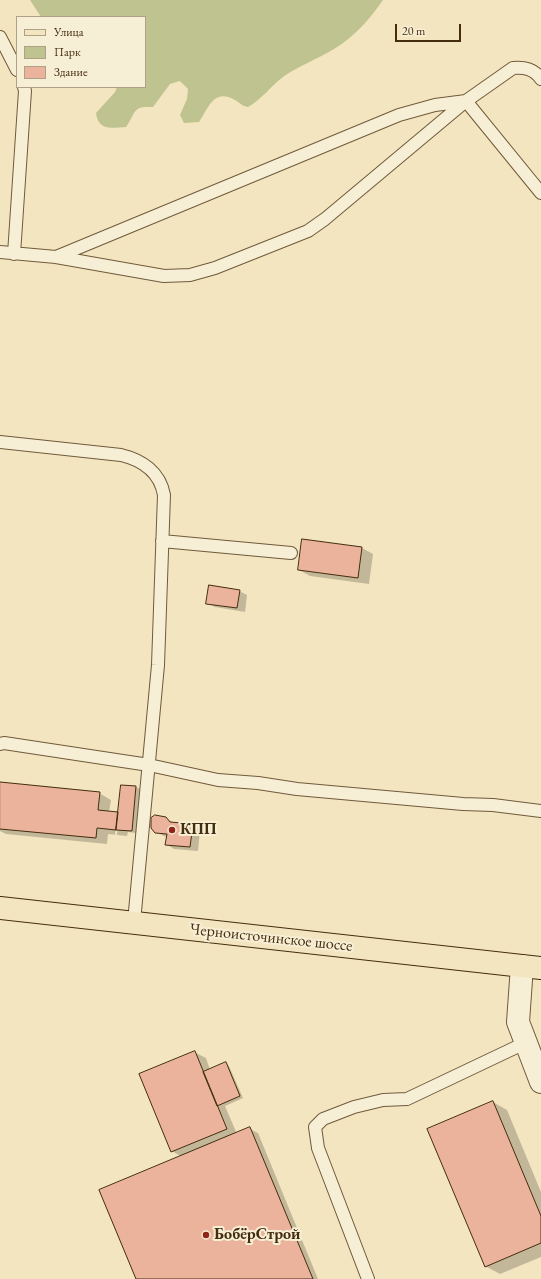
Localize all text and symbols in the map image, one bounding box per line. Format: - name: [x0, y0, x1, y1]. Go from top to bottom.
- legend: [16, 16, 146, 88]
- scale bar: [397, 16, 463, 42]
- text: 20 m: [402, 23, 425, 39]
- text: Улица: [54, 24, 84, 40]
- text: Парк: [54, 44, 81, 60]
- text: Здание: [54, 64, 88, 80]
- place label: КПП: [180, 820, 217, 840]
- marker: КПП: [167, 825, 177, 835]
- street label: Черноисточинское шоссе: [189, 920, 353, 956]
- place label: БобёрСтрой: [214, 1225, 300, 1245]
- marker: БобёрСтрой: [201, 1230, 211, 1240]

